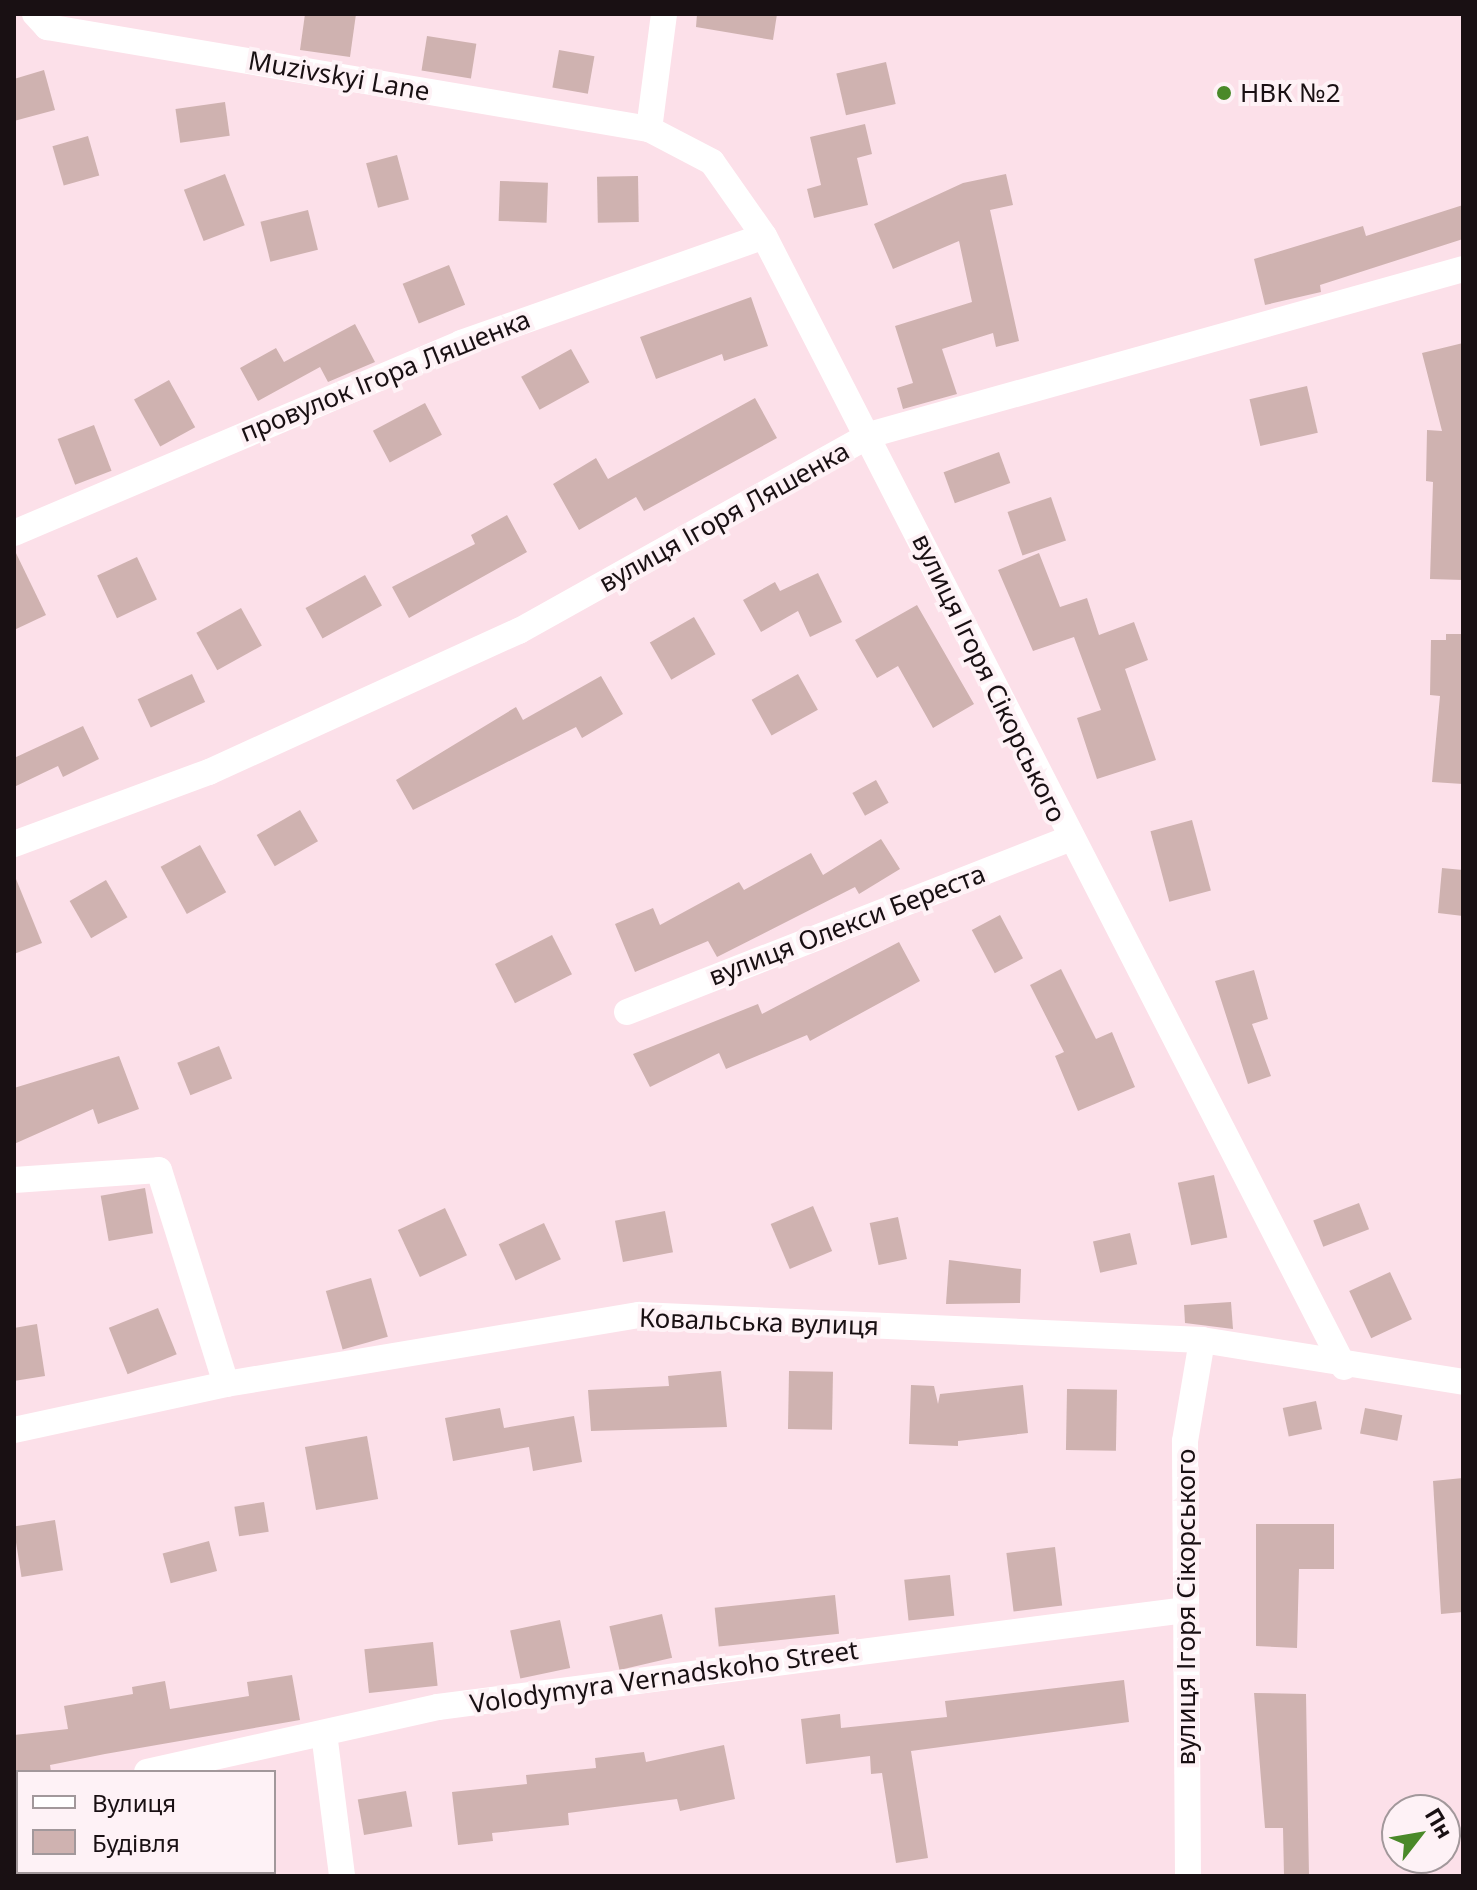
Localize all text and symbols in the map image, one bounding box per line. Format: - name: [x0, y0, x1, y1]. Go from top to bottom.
- street label: Muzivskyi Lane: [246, 45, 432, 107]
- place label: НВК №2: [1240, 77, 1341, 109]
- marker: НВК №2: [1215, 84, 1233, 102]
- street label: провулок Ігора Ляшенка: [235, 303, 535, 449]
- street label: вулиця Ігоря Ляшенка: [594, 435, 854, 599]
- street label: вулиця Ігоря Сікорського: [906, 529, 1072, 827]
- street label: вулиця Олекси Береста: [704, 858, 990, 992]
- street label: Ковальська вулиця: [639, 1302, 879, 1342]
- street label: вулиця Ігоря Сікорського: [1170, 1449, 1202, 1765]
- street label: Volodymyra Vernadskoho Street: [468, 1634, 860, 1720]
- legend: [16, 1770, 276, 1874]
- text: Вулиця: [92, 1786, 176, 1819]
- north arrow: [1381, 1794, 1461, 1874]
- text: Пн: [1419, 1802, 1461, 1844]
- text: Будівля: [92, 1826, 180, 1859]

